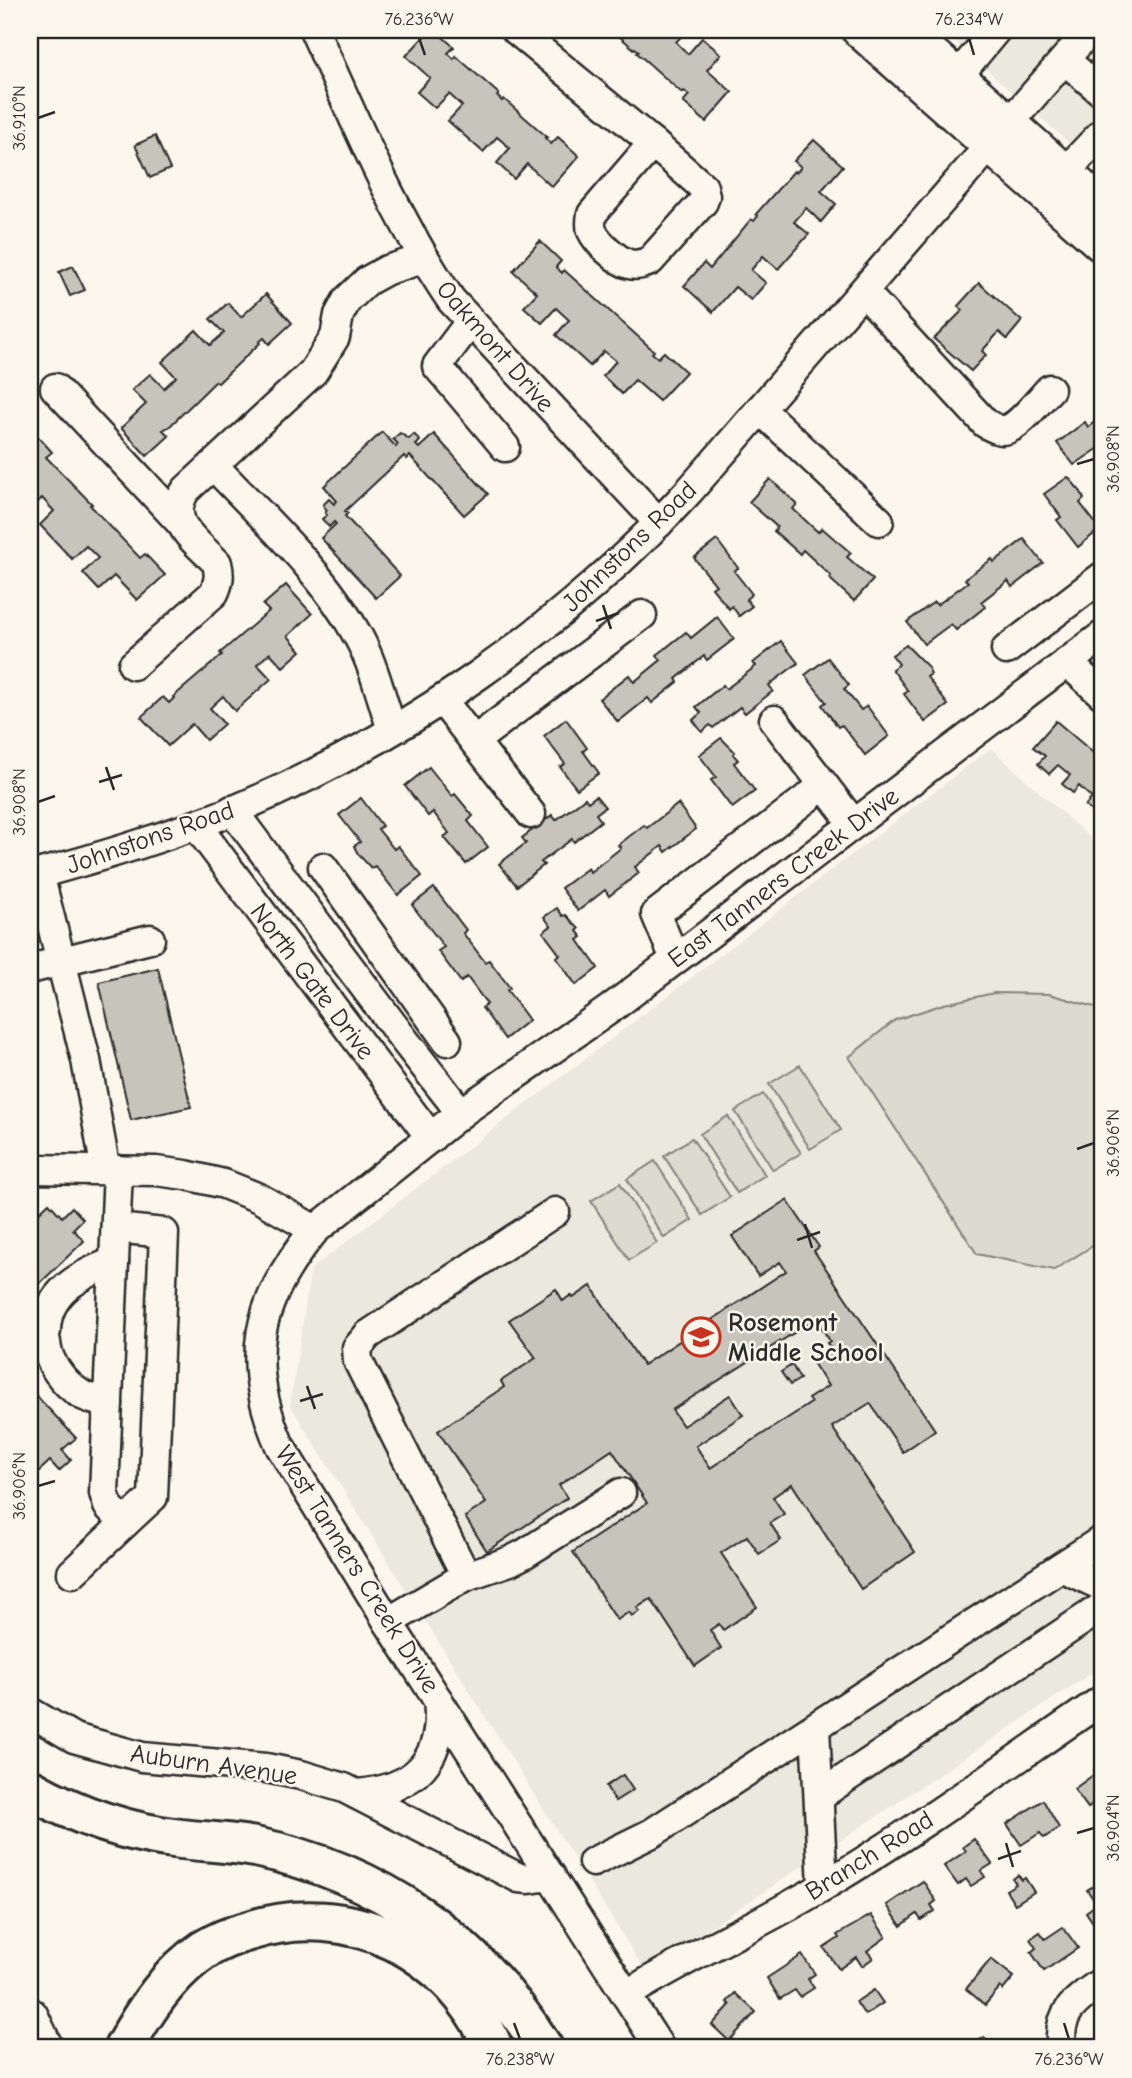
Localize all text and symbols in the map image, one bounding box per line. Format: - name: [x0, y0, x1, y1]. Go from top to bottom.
- text: 76.236°W: [384, 9, 454, 30]
- text: 76.234°W: [935, 9, 1003, 30]
- text: 36.910°N: [9, 85, 30, 151]
- street label: Oakmont Drive: [430, 275, 561, 419]
- text: 36.908°N: [1103, 425, 1124, 493]
- street label: Johnstons Road: [556, 475, 703, 618]
- text: 36.908°N: [9, 768, 30, 836]
- street label: East Tanners Creek Drive: [662, 781, 905, 974]
- street label: Johnstons Road: [63, 795, 238, 881]
- street label: North Gate Drive: [244, 898, 381, 1066]
- text: 36.906°N: [1103, 1109, 1124, 1177]
- place label: Rosemont Middle School: [728, 1308, 884, 1368]
- school or university icon: Rosemont Middle School: [680, 1316, 722, 1358]
- street label: West Tanners Creek Drive: [269, 1440, 446, 1699]
- text: 36.906°N: [9, 1452, 30, 1520]
- street label: Auburn Avenue: [129, 1738, 299, 1792]
- text: 36.904°N: [1103, 1794, 1124, 1862]
- street label: Branch Road: [800, 1805, 939, 1907]
- text: 76.238°W: [486, 2049, 555, 2070]
- text: 76.236°W: [1034, 2049, 1104, 2070]

